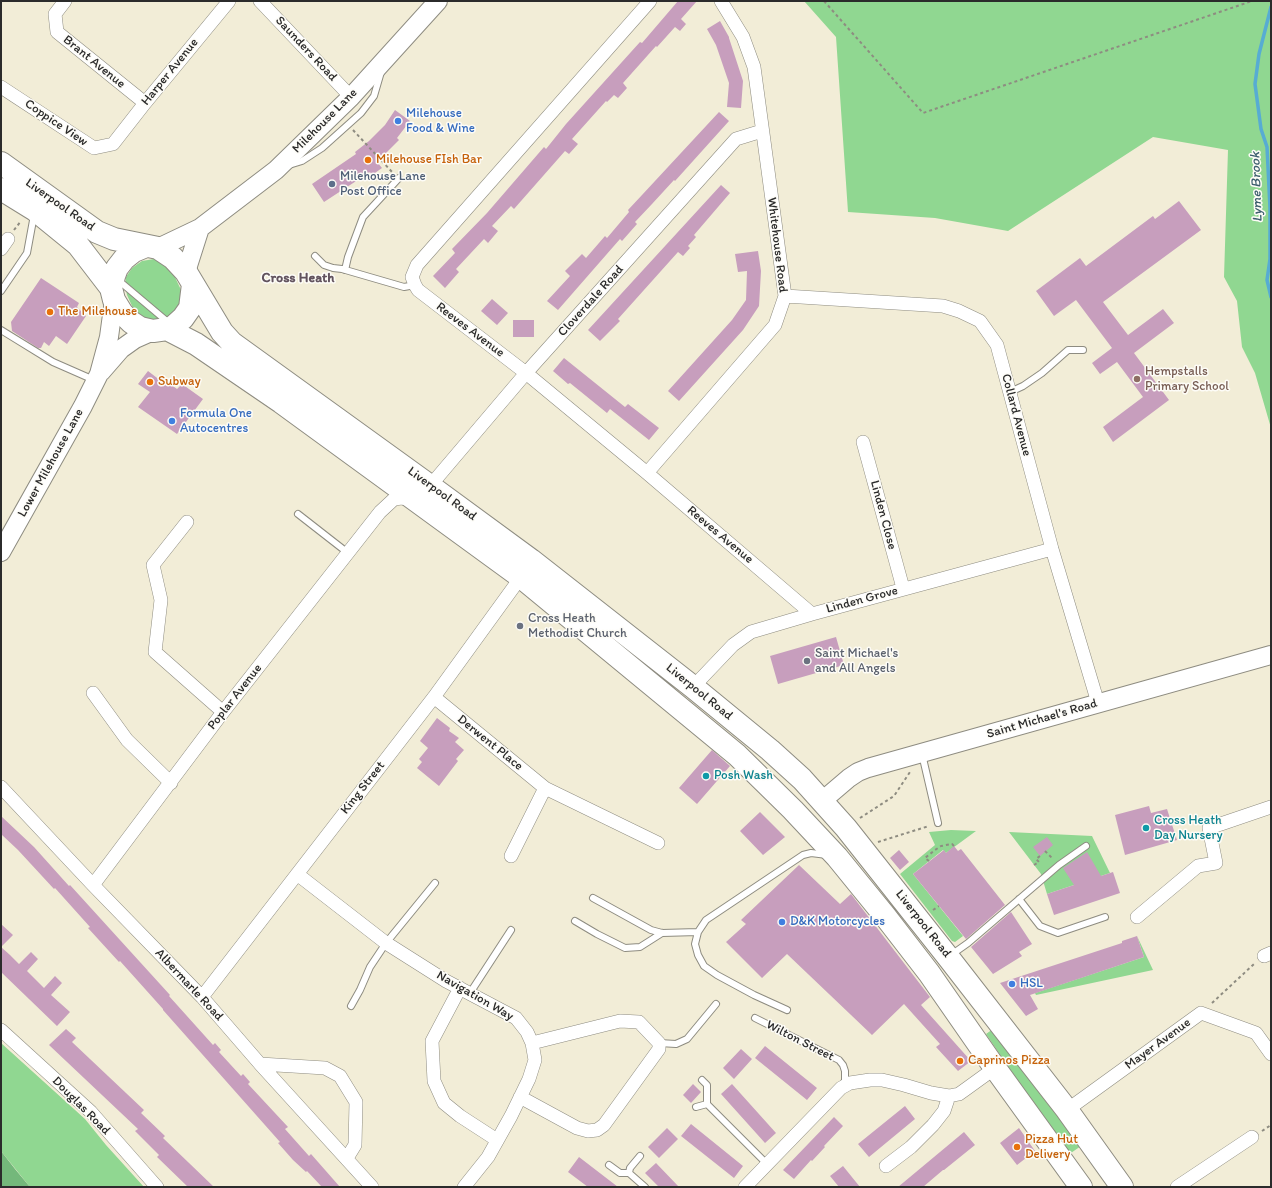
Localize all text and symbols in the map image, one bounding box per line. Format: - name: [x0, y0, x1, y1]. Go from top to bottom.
- street label: Saunders Road: [272, 13, 340, 85]
- street label: Brant Avenue: [60, 32, 128, 92]
- street label: Harper Avenue: [138, 35, 202, 109]
- street label: Milehouse Lane: [289, 85, 361, 157]
- street label: Coppice View: [21, 96, 91, 150]
- place label: Milehouse Food & Wine: [406, 106, 475, 137]
- marker: Milehouse Food & Wine: [393, 116, 403, 126]
- water label: Lyme Brook: [1247, 151, 1267, 223]
- place label: Milehouse FIsh Bar: [376, 152, 482, 168]
- marker: Milehouse FIsh Bar: [363, 155, 373, 165]
- place label: Milehouse Lane Post Office: [340, 169, 426, 200]
- street label: Liverpool Road: [22, 175, 98, 235]
- marker: Milehouse Lane Post Office: [327, 179, 337, 189]
- street label: Whitehouse Road: [763, 196, 791, 294]
- street label: Cloverdale Road: [555, 262, 627, 340]
- district label: Cross Heath: [262, 270, 334, 286]
- street label: Reeves Avenue: [433, 299, 507, 361]
- place label: The Milehouse: [58, 304, 137, 320]
- marker: The Milehouse: [45, 307, 55, 317]
- place label: Hempstalls Primary School: [1145, 364, 1229, 395]
- street label: Collard Avenue: [998, 372, 1034, 458]
- place label: Subway: [158, 374, 201, 390]
- marker: Hempstalls Primary School: [1132, 374, 1142, 384]
- marker: Subway: [145, 377, 155, 387]
- street label: Lower Milehouse Lane: [15, 406, 87, 520]
- place label: Formula One Autocentres: [180, 406, 252, 437]
- marker: Formula One Autocentres: [167, 416, 177, 426]
- street label: Liverpool Road: [404, 464, 480, 524]
- street label: Linden Close: [866, 479, 900, 551]
- street label: Reeves Avenue: [684, 503, 756, 567]
- street label: Linden Grove: [824, 583, 900, 617]
- place label: Cross Heath Methodist Church: [528, 611, 627, 642]
- marker: Cross Heath Methodist Church: [515, 621, 525, 631]
- place label: Saint Michael's and All Angels: [815, 646, 898, 677]
- marker: Saint Michael's and All Angels: [802, 656, 812, 666]
- street label: Liverpool Road: [662, 660, 736, 724]
- street label: Poplar Avenue: [204, 661, 266, 733]
- street label: Saint Michael's Road: [985, 696, 1099, 742]
- street label: Derwent Place: [454, 712, 526, 774]
- street label: King Street: [338, 758, 388, 818]
- place label: Posh Wash: [714, 768, 773, 784]
- marker: Posh Wash: [701, 771, 711, 781]
- place label: Cross Heath Day Nursery: [1154, 813, 1223, 844]
- marker: Cross Heath Day Nursery: [1141, 823, 1151, 833]
- street label: Liverpool Road: [892, 887, 954, 961]
- place label: D&K Motorcycles: [790, 914, 885, 930]
- marker: D&K Motorcycles: [777, 917, 787, 927]
- street label: Albermarle Road: [152, 946, 226, 1024]
- street label: Navigation Way: [434, 968, 516, 1024]
- place label: HSL: [1020, 976, 1043, 992]
- marker: HSL: [1007, 979, 1017, 989]
- street label: Mayer Avenue: [1122, 1015, 1194, 1073]
- street label: Wilton Street: [763, 1017, 837, 1065]
- place label: Caprinos Pizza: [968, 1053, 1050, 1069]
- marker: Caprinos Pizza: [955, 1056, 965, 1066]
- street label: Douglas Road: [49, 1074, 113, 1138]
- place label: Pizza Hut Delivery: [1025, 1132, 1078, 1163]
- marker: Pizza Hut Delivery: [1012, 1142, 1022, 1152]

